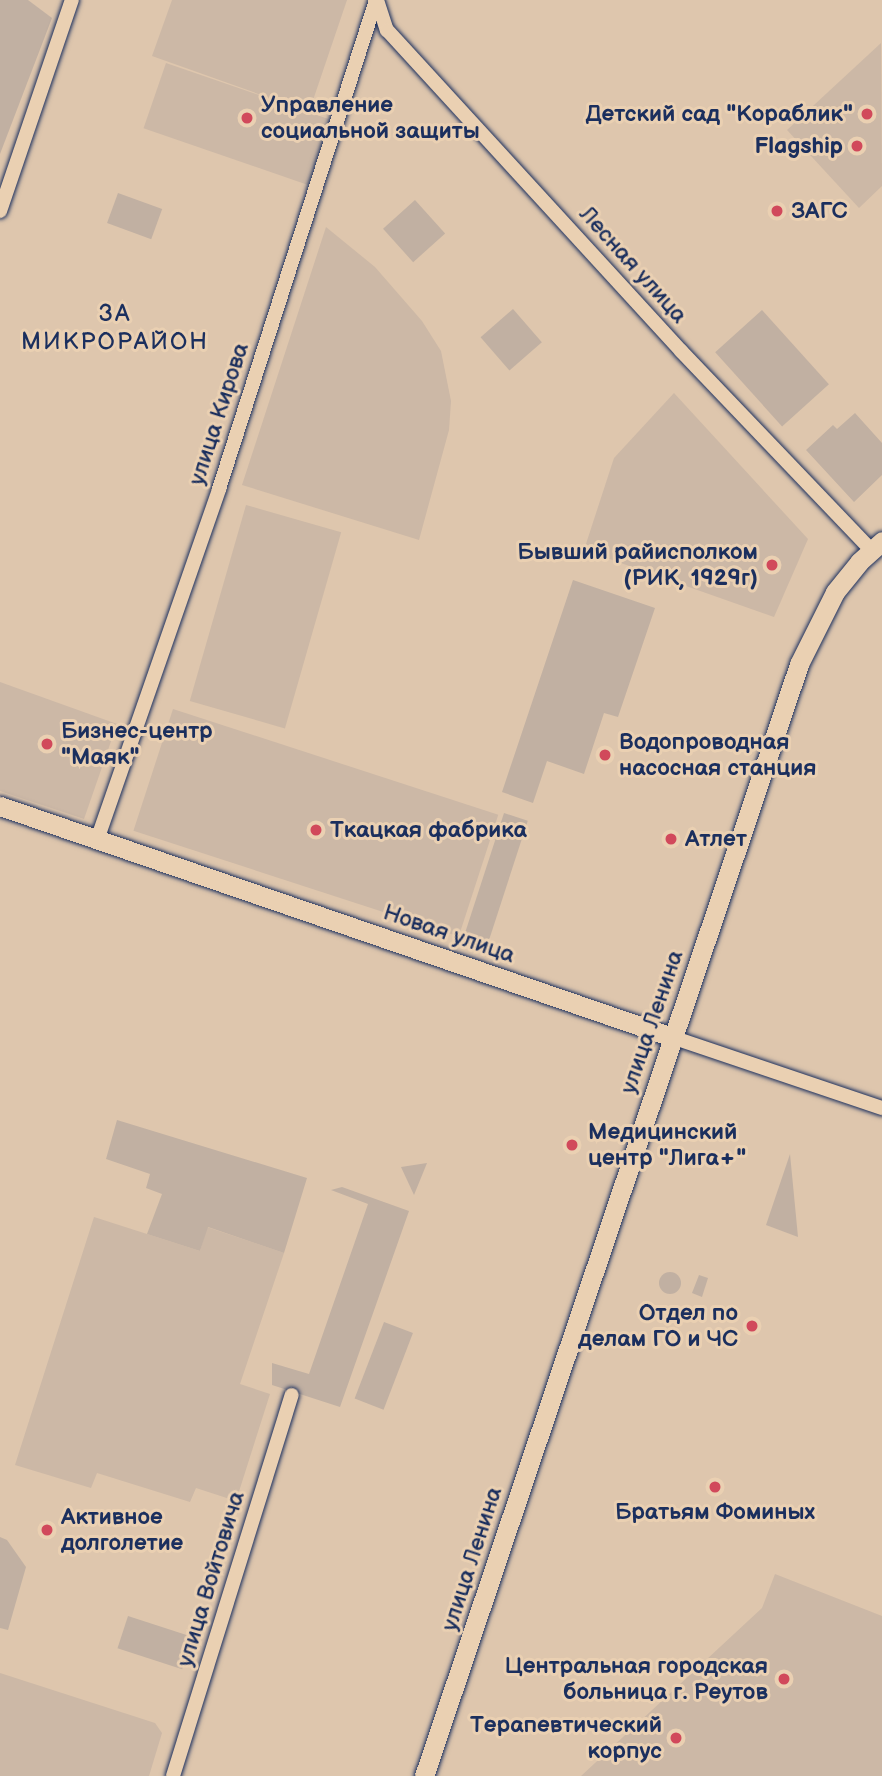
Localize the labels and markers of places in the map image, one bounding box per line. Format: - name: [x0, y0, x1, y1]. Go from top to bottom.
- place label: Управление социальной защиты: [261, 91, 480, 145]
- place label: Детский сад "Кораблик": [585, 100, 853, 128]
- marker: Детский сад "Кораблик": [859, 106, 875, 122]
- marker: Управление социальной защиты: [239, 110, 255, 126]
- place label: Flagship: [754, 132, 843, 160]
- marker: Flagship: [849, 138, 865, 154]
- place label: ЗАГС: [791, 197, 848, 225]
- marker: ЗАГС: [769, 203, 785, 219]
- place label: Бывший райисполком (РИК, 1929г): [517, 538, 758, 592]
- marker: Бывший райисполком (РИК, 1929г): [764, 557, 780, 573]
- place label: Бизнес-центр "Маяк": [61, 717, 213, 771]
- place label: Водопроводная насосная станция: [619, 728, 816, 782]
- marker: Бизнес-центр "Маяк": [39, 736, 55, 752]
- marker: Водопроводная насосная станция: [597, 747, 613, 763]
- place label: Ткацкая фабрика: [330, 816, 527, 844]
- marker: Ткацкая фабрика: [308, 822, 324, 838]
- place label: Атлет: [685, 825, 747, 853]
- marker: Атлет: [663, 831, 679, 847]
- place label: Медицинский центр "Лига+": [588, 1118, 746, 1172]
- marker: Медицинский центр "Лига+": [562, 1135, 582, 1155]
- place label: Отдел по делам ГО и ЧС: [578, 1299, 738, 1353]
- marker: Отдел по делам ГО и ЧС: [744, 1318, 760, 1334]
- marker: Братьям Фоминых: [707, 1479, 723, 1495]
- place label: Братьям Фоминых: [615, 1498, 815, 1526]
- place label: Активное долголетие: [61, 1503, 183, 1557]
- marker: Активное долголетие: [39, 1522, 55, 1538]
- place label: Центральная городская больница г. Реутов: [505, 1652, 768, 1706]
- marker: Центральная городская больница г. Реутов: [774, 1669, 794, 1689]
- place label: Терапевтический корпус: [470, 1711, 662, 1765]
- marker: Терапевтический корпус: [668, 1730, 684, 1746]

